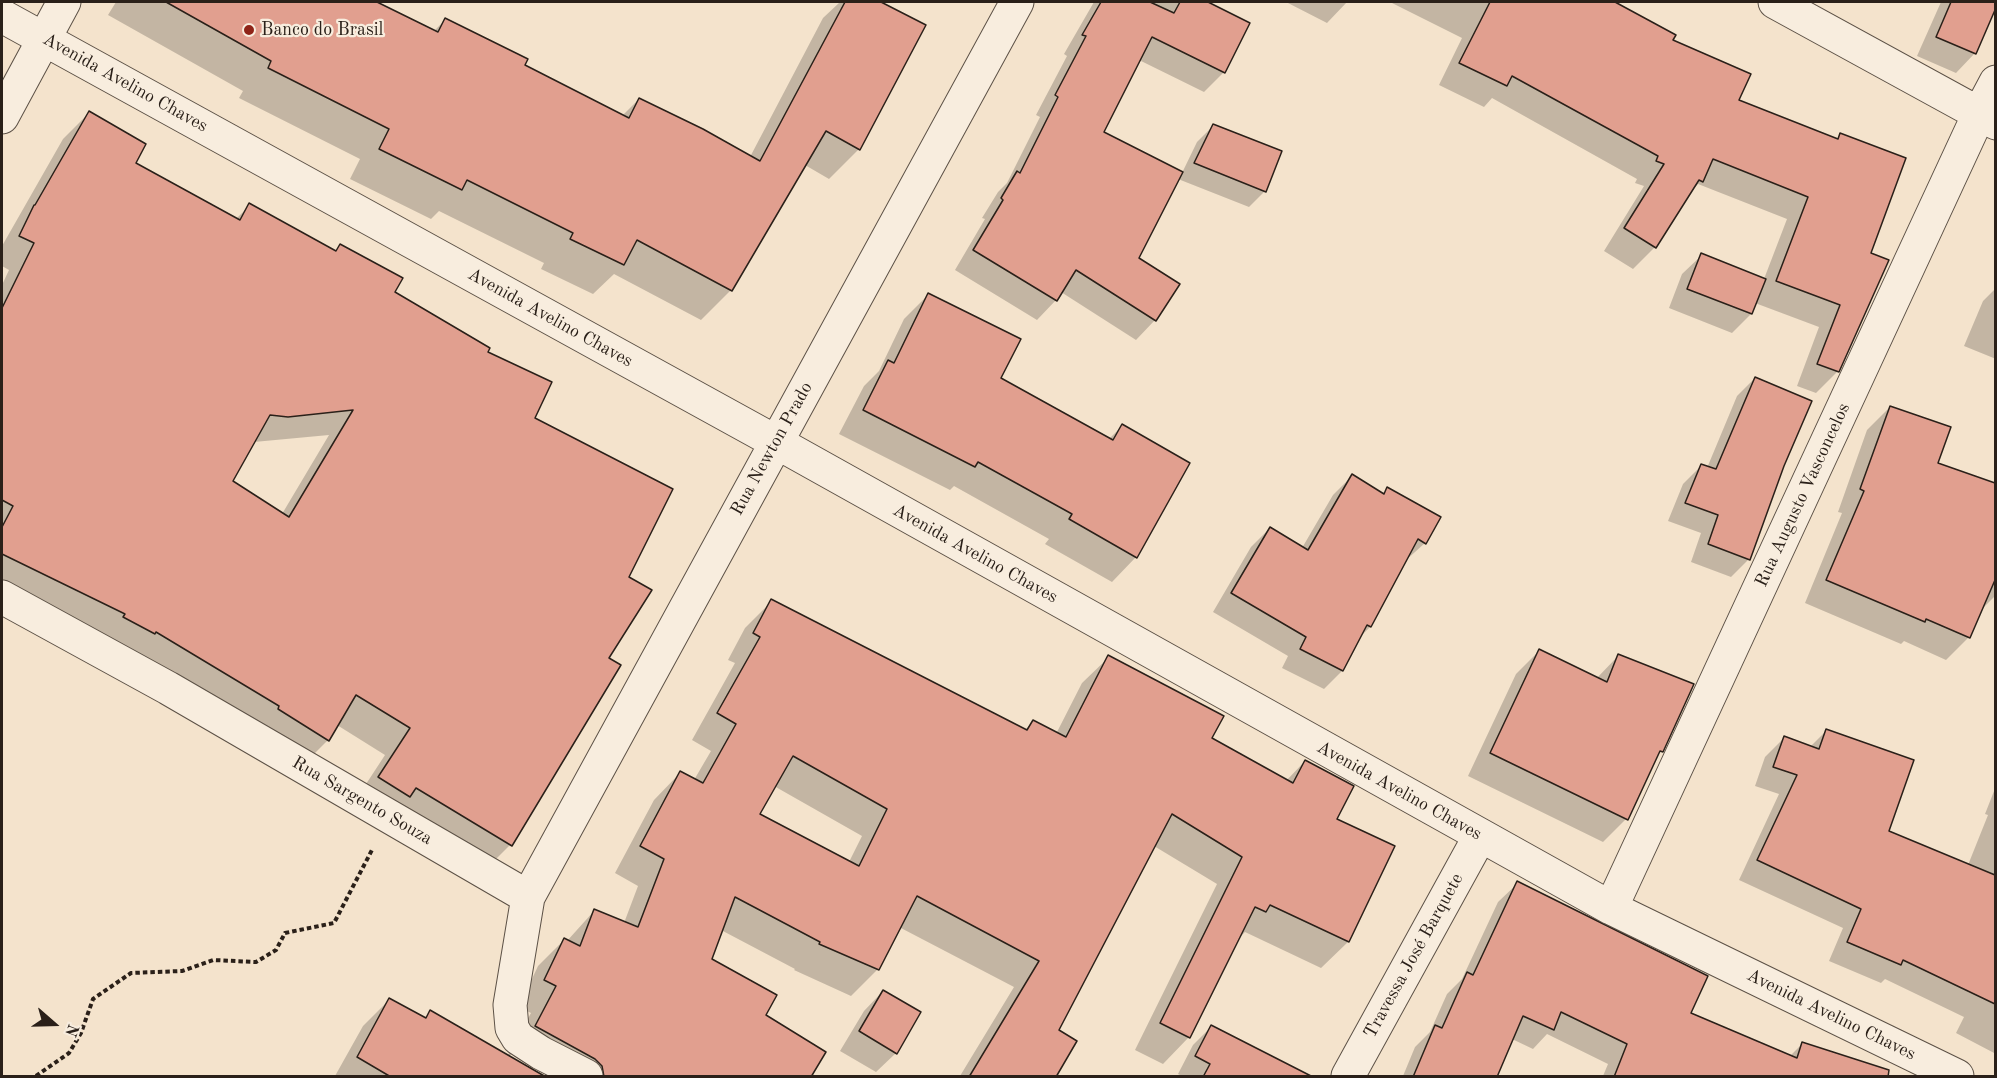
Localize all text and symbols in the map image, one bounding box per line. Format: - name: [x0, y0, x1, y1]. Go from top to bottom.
- place label: Banco do Brasil: [261, 19, 383, 41]
- marker: Banco do Brasil: [242, 23, 256, 37]
- street label: Avenida Avelino Chaves: [39, 29, 211, 137]
- street label: Avenida Avelino Chaves: [464, 264, 636, 372]
- street label: Rua Newton Prado: [726, 378, 818, 520]
- street label: Rua Augusto Vasconcelos: [1751, 400, 1855, 590]
- street label: Avenida Avelino Chaves: [889, 500, 1061, 608]
- street label: Avenida Avelino Chaves: [1313, 737, 1485, 845]
- street label: Rua Sargento Souza: [288, 752, 436, 850]
- street label: Travessa José Barquete: [1360, 870, 1468, 1042]
- street label: Avenida Avelino Chaves: [1743, 965, 1919, 1065]
- north arrow: [24, 994, 84, 1054]
- text: N: [61, 1022, 81, 1039]

